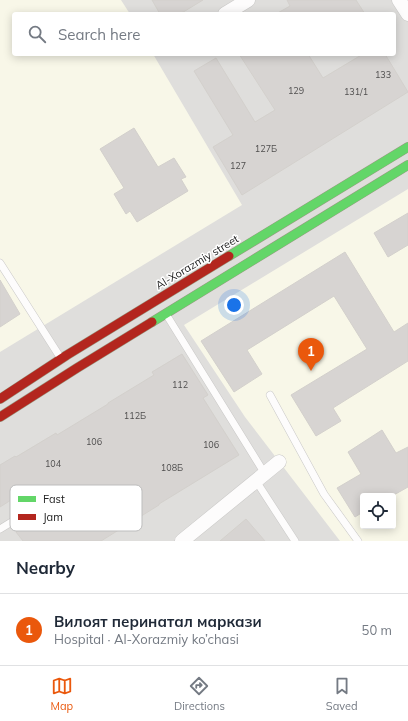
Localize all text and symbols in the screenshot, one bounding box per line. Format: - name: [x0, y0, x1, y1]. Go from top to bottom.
- search box: [12, 12, 396, 56]
- icon: search: [26, 23, 48, 45]
- text: Search here: [58, 25, 140, 44]
- house number: 133: [375, 69, 391, 80]
- house number: 129: [288, 85, 304, 96]
- house number: 131/1: [344, 86, 368, 97]
- house number: 127Б: [255, 143, 277, 154]
- house number: 127: [230, 160, 246, 171]
- street label: Al-Xorazmiy street: [153, 232, 241, 292]
- your location: [224, 295, 244, 315]
- pin: 1: [298, 338, 324, 371]
- house number: 112: [172, 379, 188, 390]
- house number: 112Б: [124, 410, 146, 421]
- house number: 106: [86, 436, 102, 447]
- house number: 106: [203, 439, 219, 450]
- house number: 104: [45, 458, 62, 469]
- house number: 108Б: [161, 462, 183, 473]
- legend: [10, 485, 142, 531]
- text: Fast: [43, 492, 65, 506]
- map controls: [360, 493, 396, 529]
- button: locate: [360, 493, 396, 529]
- text: Jam: [43, 510, 63, 524]
- text: Nearby: [16, 557, 75, 578]
- text: Вилоят перинатал маркази: [54, 612, 262, 631]
- text: 1: [25, 622, 33, 638]
- text: 50 m: [362, 622, 392, 638]
- text: Hospital · Al-Xorazmiy ko’chasi: [54, 631, 239, 647]
- tab: Map: [50, 675, 73, 713]
- tab: Directions: [174, 675, 225, 713]
- tab: Saved: [326, 675, 358, 713]

